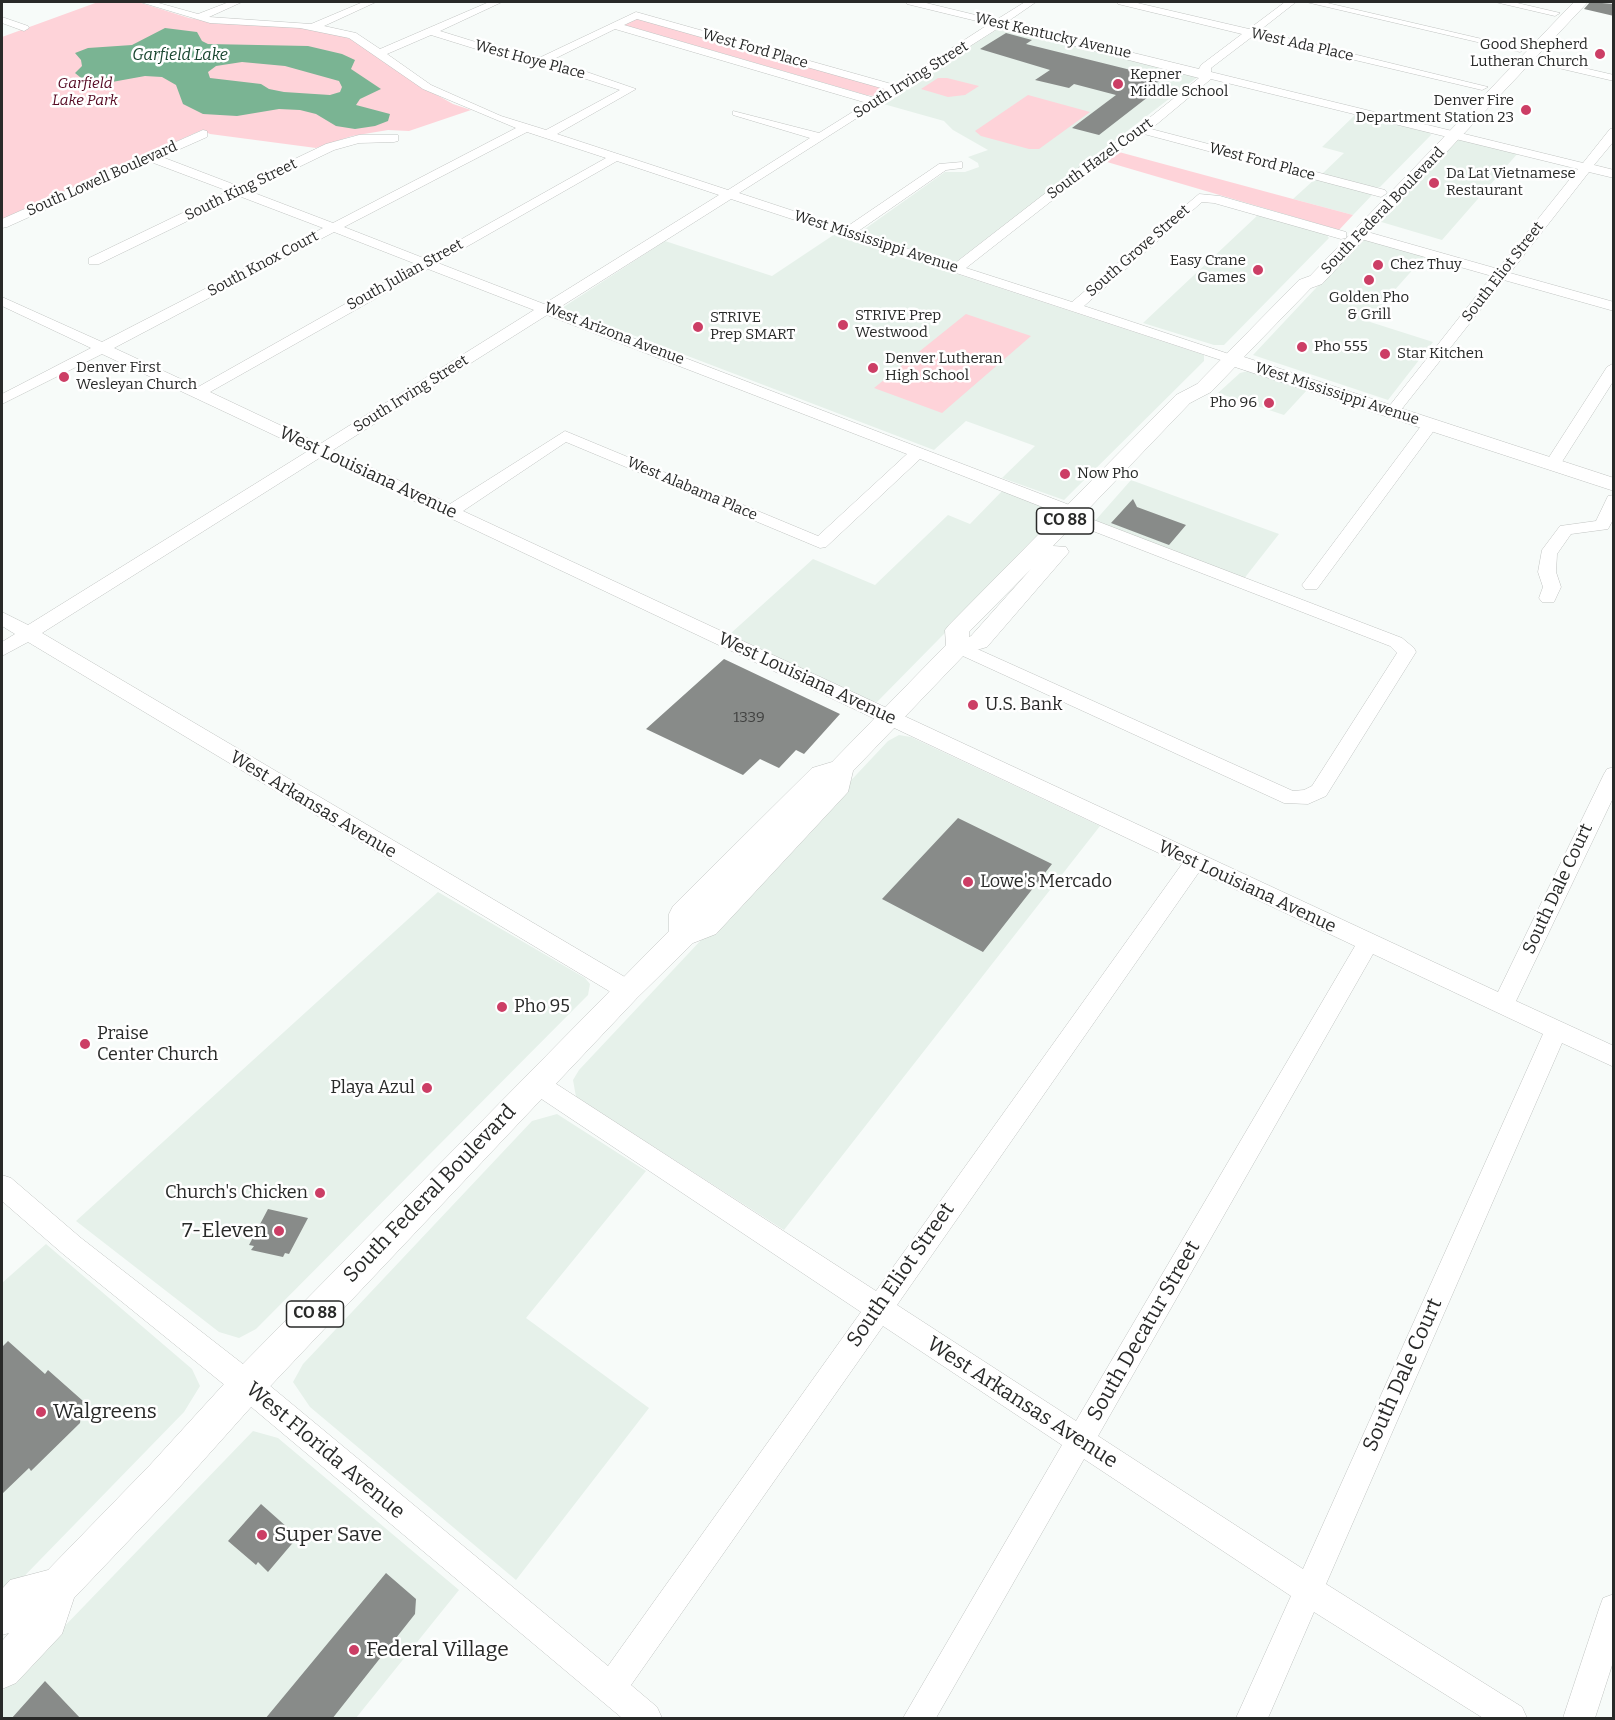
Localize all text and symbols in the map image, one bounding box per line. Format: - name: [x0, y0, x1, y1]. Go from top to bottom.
- street label: West Kentucky Avenue: [973, 9, 1133, 63]
- street label: West Ada Place: [1249, 24, 1355, 66]
- street label: West Ford Place: [700, 25, 810, 73]
- place label: Good Shepherd Lutheran Church: [1470, 36, 1588, 71]
- street label: West Hoye Place: [473, 37, 587, 83]
- street label: South Irving Street: [850, 37, 972, 123]
- water label: Garfield Lake: [132, 46, 228, 66]
- marker: Good Shepherd Lutheran Church: [1593, 47, 1607, 61]
- place label: Kepner Middle School: [1130, 66, 1228, 101]
- park label: Garfield Lake Park: [52, 75, 118, 110]
- marker: Kepner Middle School: [1111, 77, 1125, 91]
- place label: Denver Fire Department Station 23: [1355, 92, 1514, 127]
- marker: Denver Fire Department Station 23: [1519, 103, 1533, 117]
- street label: South Hazel Court: [1044, 115, 1156, 203]
- street label: South Lowell Boulevard: [24, 138, 180, 220]
- street label: West Ford Place: [1207, 139, 1317, 185]
- street label: South Federal Boulevard: [1318, 144, 1448, 278]
- street label: South King Street: [182, 155, 300, 225]
- place label: Da Lat Vietnamese Restaurant: [1446, 165, 1576, 200]
- marker: Da Lat Vietnamese Restaurant: [1427, 176, 1441, 190]
- street label: South Grove Street: [1083, 201, 1193, 301]
- street label: West Mississippi Avenue: [792, 207, 960, 277]
- street label: South Eliot Street: [1458, 218, 1548, 326]
- street label: South Knox Court: [205, 227, 321, 301]
- street label: South Julian Street: [344, 236, 466, 314]
- place label: Easy Crane Games: [1170, 252, 1246, 287]
- place label: Chez Thuy: [1390, 256, 1462, 274]
- marker: Chez Thuy: [1371, 258, 1385, 272]
- marker: Easy Crane Games: [1251, 263, 1265, 277]
- marker: Golden Pho & Grill: [1362, 273, 1376, 287]
- place label: Golden Pho & Grill: [1329, 289, 1409, 324]
- street label: West Arizona Avenue: [541, 299, 687, 369]
- place label: STRIVE Prep Westwood: [855, 307, 941, 342]
- place label: STRIVE Prep SMART: [710, 309, 795, 344]
- marker: STRIVE Prep Westwood: [836, 318, 850, 332]
- marker: STRIVE Prep SMART: [691, 320, 705, 334]
- place label: Pho 555: [1314, 338, 1368, 356]
- marker: Pho 555: [1295, 340, 1309, 354]
- place label: Star Kitchen: [1397, 345, 1483, 363]
- marker: Star Kitchen: [1378, 347, 1392, 361]
- place label: Denver Lutheran High School: [885, 350, 1002, 385]
- street label: South Irving Street: [350, 351, 472, 437]
- place label: Denver First Wesleyan Church: [76, 359, 197, 394]
- street label: West Mississippi Avenue: [1253, 359, 1421, 429]
- marker: Denver Lutheran High School: [866, 361, 880, 375]
- marker: Denver First Wesleyan Church: [57, 370, 71, 384]
- place label: Pho 96: [1210, 394, 1257, 412]
- marker: Pho 96: [1262, 396, 1276, 410]
- street label: West Louisiana Avenue: [276, 422, 460, 524]
- street label: West Alabama Place: [624, 453, 760, 525]
- place label: Now Pho: [1077, 465, 1139, 483]
- marker: Now Pho: [1058, 467, 1072, 481]
- road number: CO 88: [1036, 508, 1094, 534]
- street label: West Louisiana Avenue: [715, 628, 899, 730]
- place label: U.S. Bank: [985, 694, 1062, 716]
- marker: U.S. Bank: [966, 698, 980, 712]
- house number: 1339: [733, 709, 765, 727]
- street label: West Arkansas Avenue: [226, 747, 400, 863]
- street label: South Dale Court: [1518, 820, 1598, 958]
- street label: West Louisiana Avenue: [1155, 836, 1339, 938]
- place label: Lowe's Mercado: [980, 871, 1112, 893]
- marker: Lowe's Mercado: [961, 875, 975, 889]
- place label: Pho 95: [514, 996, 570, 1018]
- marker: Pho 95: [495, 1000, 509, 1014]
- place label: Praise Center Church: [97, 1023, 218, 1066]
- marker: Praise Center Church: [78, 1037, 92, 1051]
- place label: Playa Azul: [330, 1077, 415, 1099]
- marker: Playa Azul: [420, 1081, 434, 1095]
- street label: South Federal Boulevard: [338, 1100, 522, 1288]
- place label: Church's Chicken: [165, 1182, 308, 1204]
- marker: Church's Chicken: [313, 1186, 327, 1200]
- street label: South Eliot Street: [842, 1198, 960, 1352]
- place label: 7-Eleven: [182, 1218, 267, 1244]
- marker: 7-Eleven: [272, 1224, 286, 1238]
- street label: South Decatur Street: [1082, 1236, 1206, 1426]
- street label: South Dale Court: [1358, 1295, 1448, 1455]
- road number: CO 88: [286, 1301, 344, 1327]
- street label: West Arkansas Avenue: [922, 1332, 1122, 1474]
- street label: West Florida Avenue: [240, 1377, 410, 1525]
- place label: Walgreens: [53, 1399, 157, 1425]
- marker: Walgreens: [34, 1405, 48, 1419]
- place label: Super Save: [274, 1522, 382, 1548]
- marker: Super Save: [255, 1528, 269, 1542]
- place label: Federal Village: [366, 1637, 509, 1663]
- marker: Federal Village: [347, 1643, 361, 1657]

